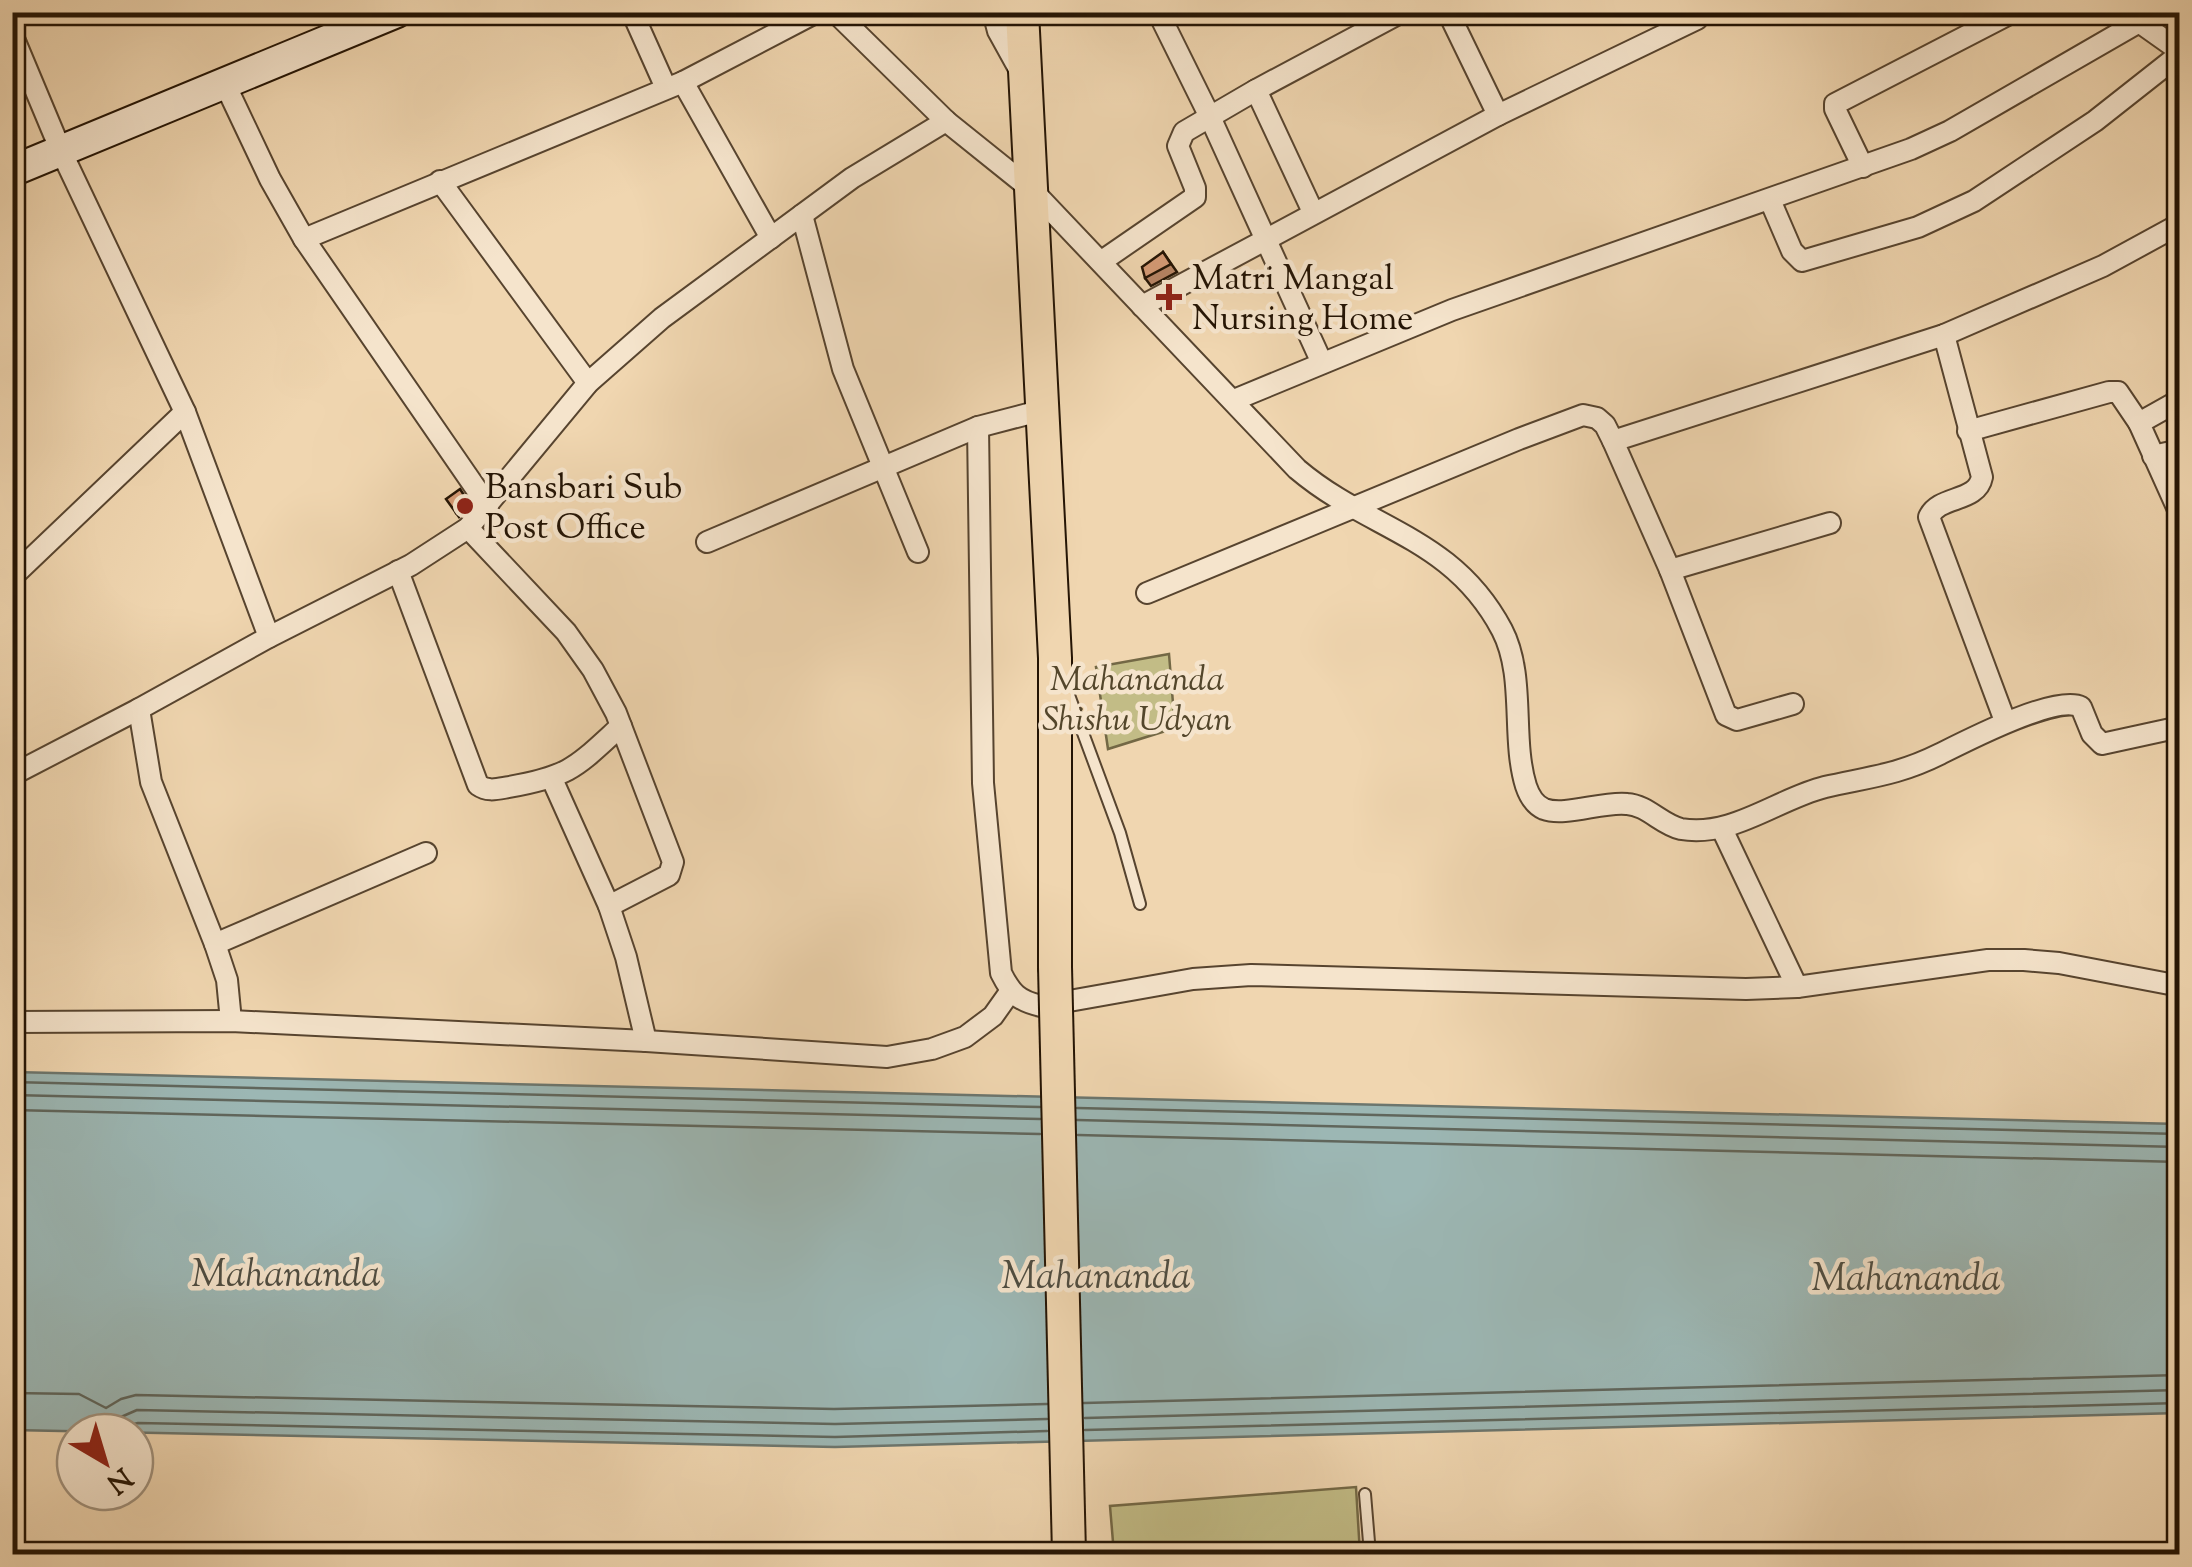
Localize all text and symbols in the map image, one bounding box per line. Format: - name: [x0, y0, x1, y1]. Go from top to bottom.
- place label: Matri Mangal Nursing Home: [1192, 255, 1413, 346]
- marker: Matri Mangal Nursing Home: [1156, 284, 1182, 310]
- place label: Bansbari Sub Post Office: [485, 464, 682, 555]
- marker: Bansbari Sub Post Office: [454, 495, 476, 517]
- park label: Mahananda Shishu Udyan: [1042, 656, 1232, 747]
- water label: Mahananda: [191, 1250, 381, 1304]
- water label: Mahananda: [1001, 1252, 1191, 1306]
- water label: Mahananda: [1811, 1254, 2001, 1308]
- north arrow: [55, 1412, 155, 1512]
- text: N: [97, 1457, 140, 1502]

